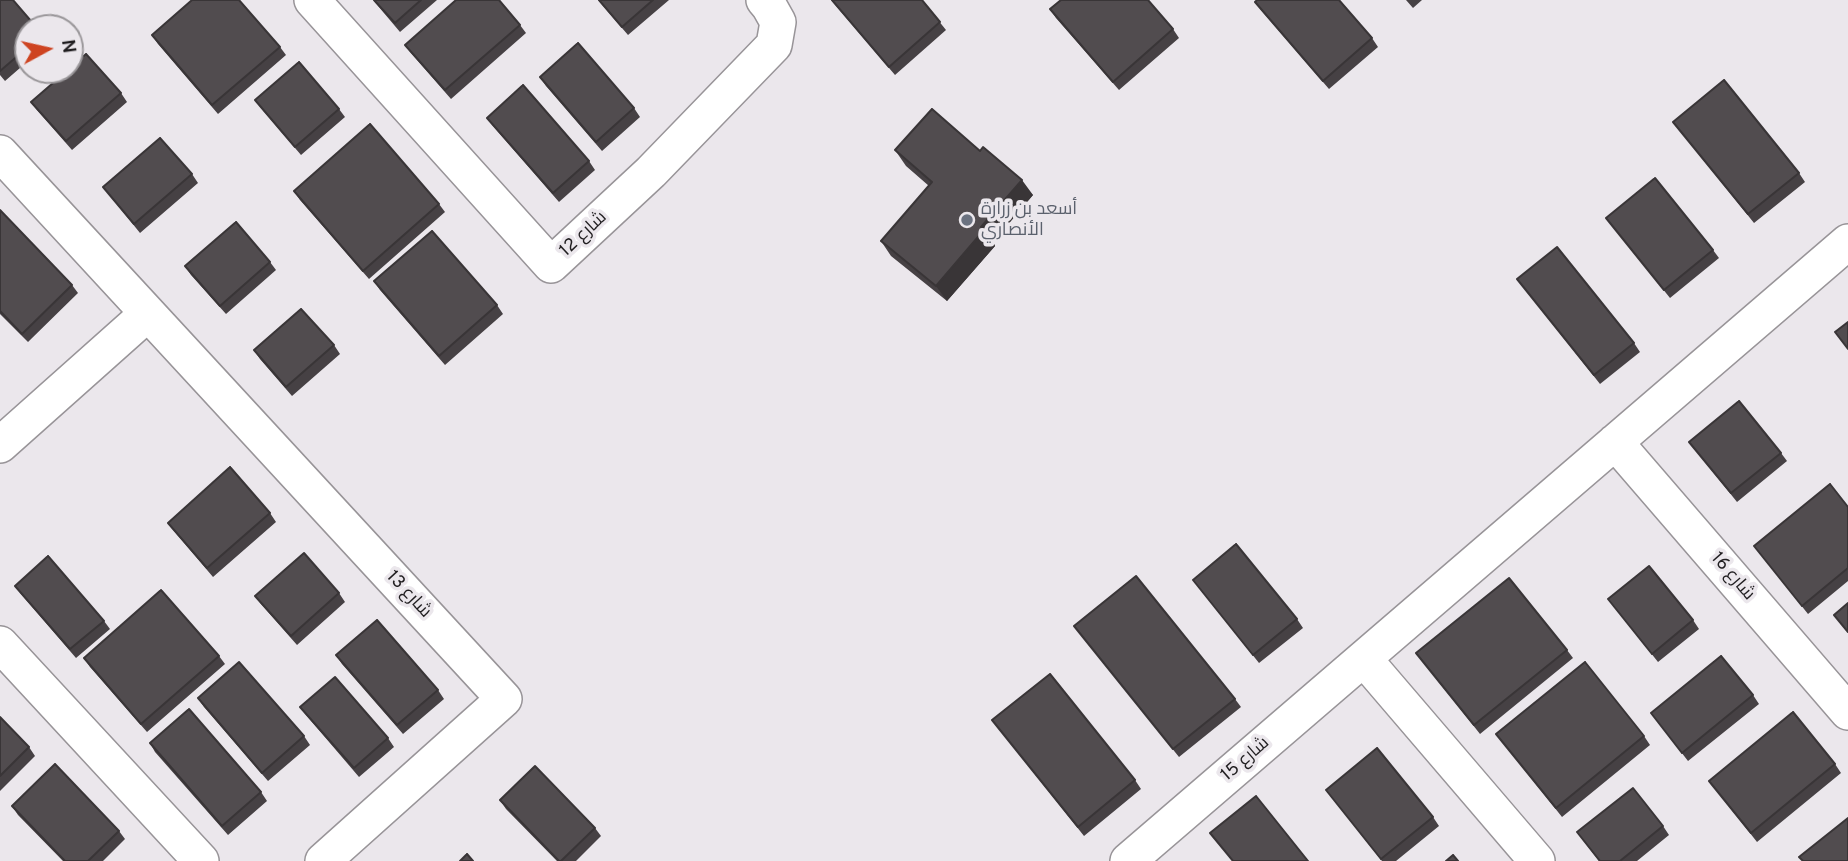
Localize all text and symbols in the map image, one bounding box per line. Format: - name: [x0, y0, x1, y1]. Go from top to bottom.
- north arrow: [14, 14, 84, 84]
- text: N: [55, 38, 81, 55]
- place label: أسعد بن زرارة الأنصاري: [981, 199, 1077, 242]
- street label: شارع 12: [556, 208, 612, 262]
- marker: أسعد بن زرارة الأنصاري: [959, 212, 975, 228]
- street label: شارع 16: [1705, 549, 1759, 605]
- street label: شارع 13: [381, 567, 435, 623]
- street label: شارع 15: [1217, 733, 1275, 787]

